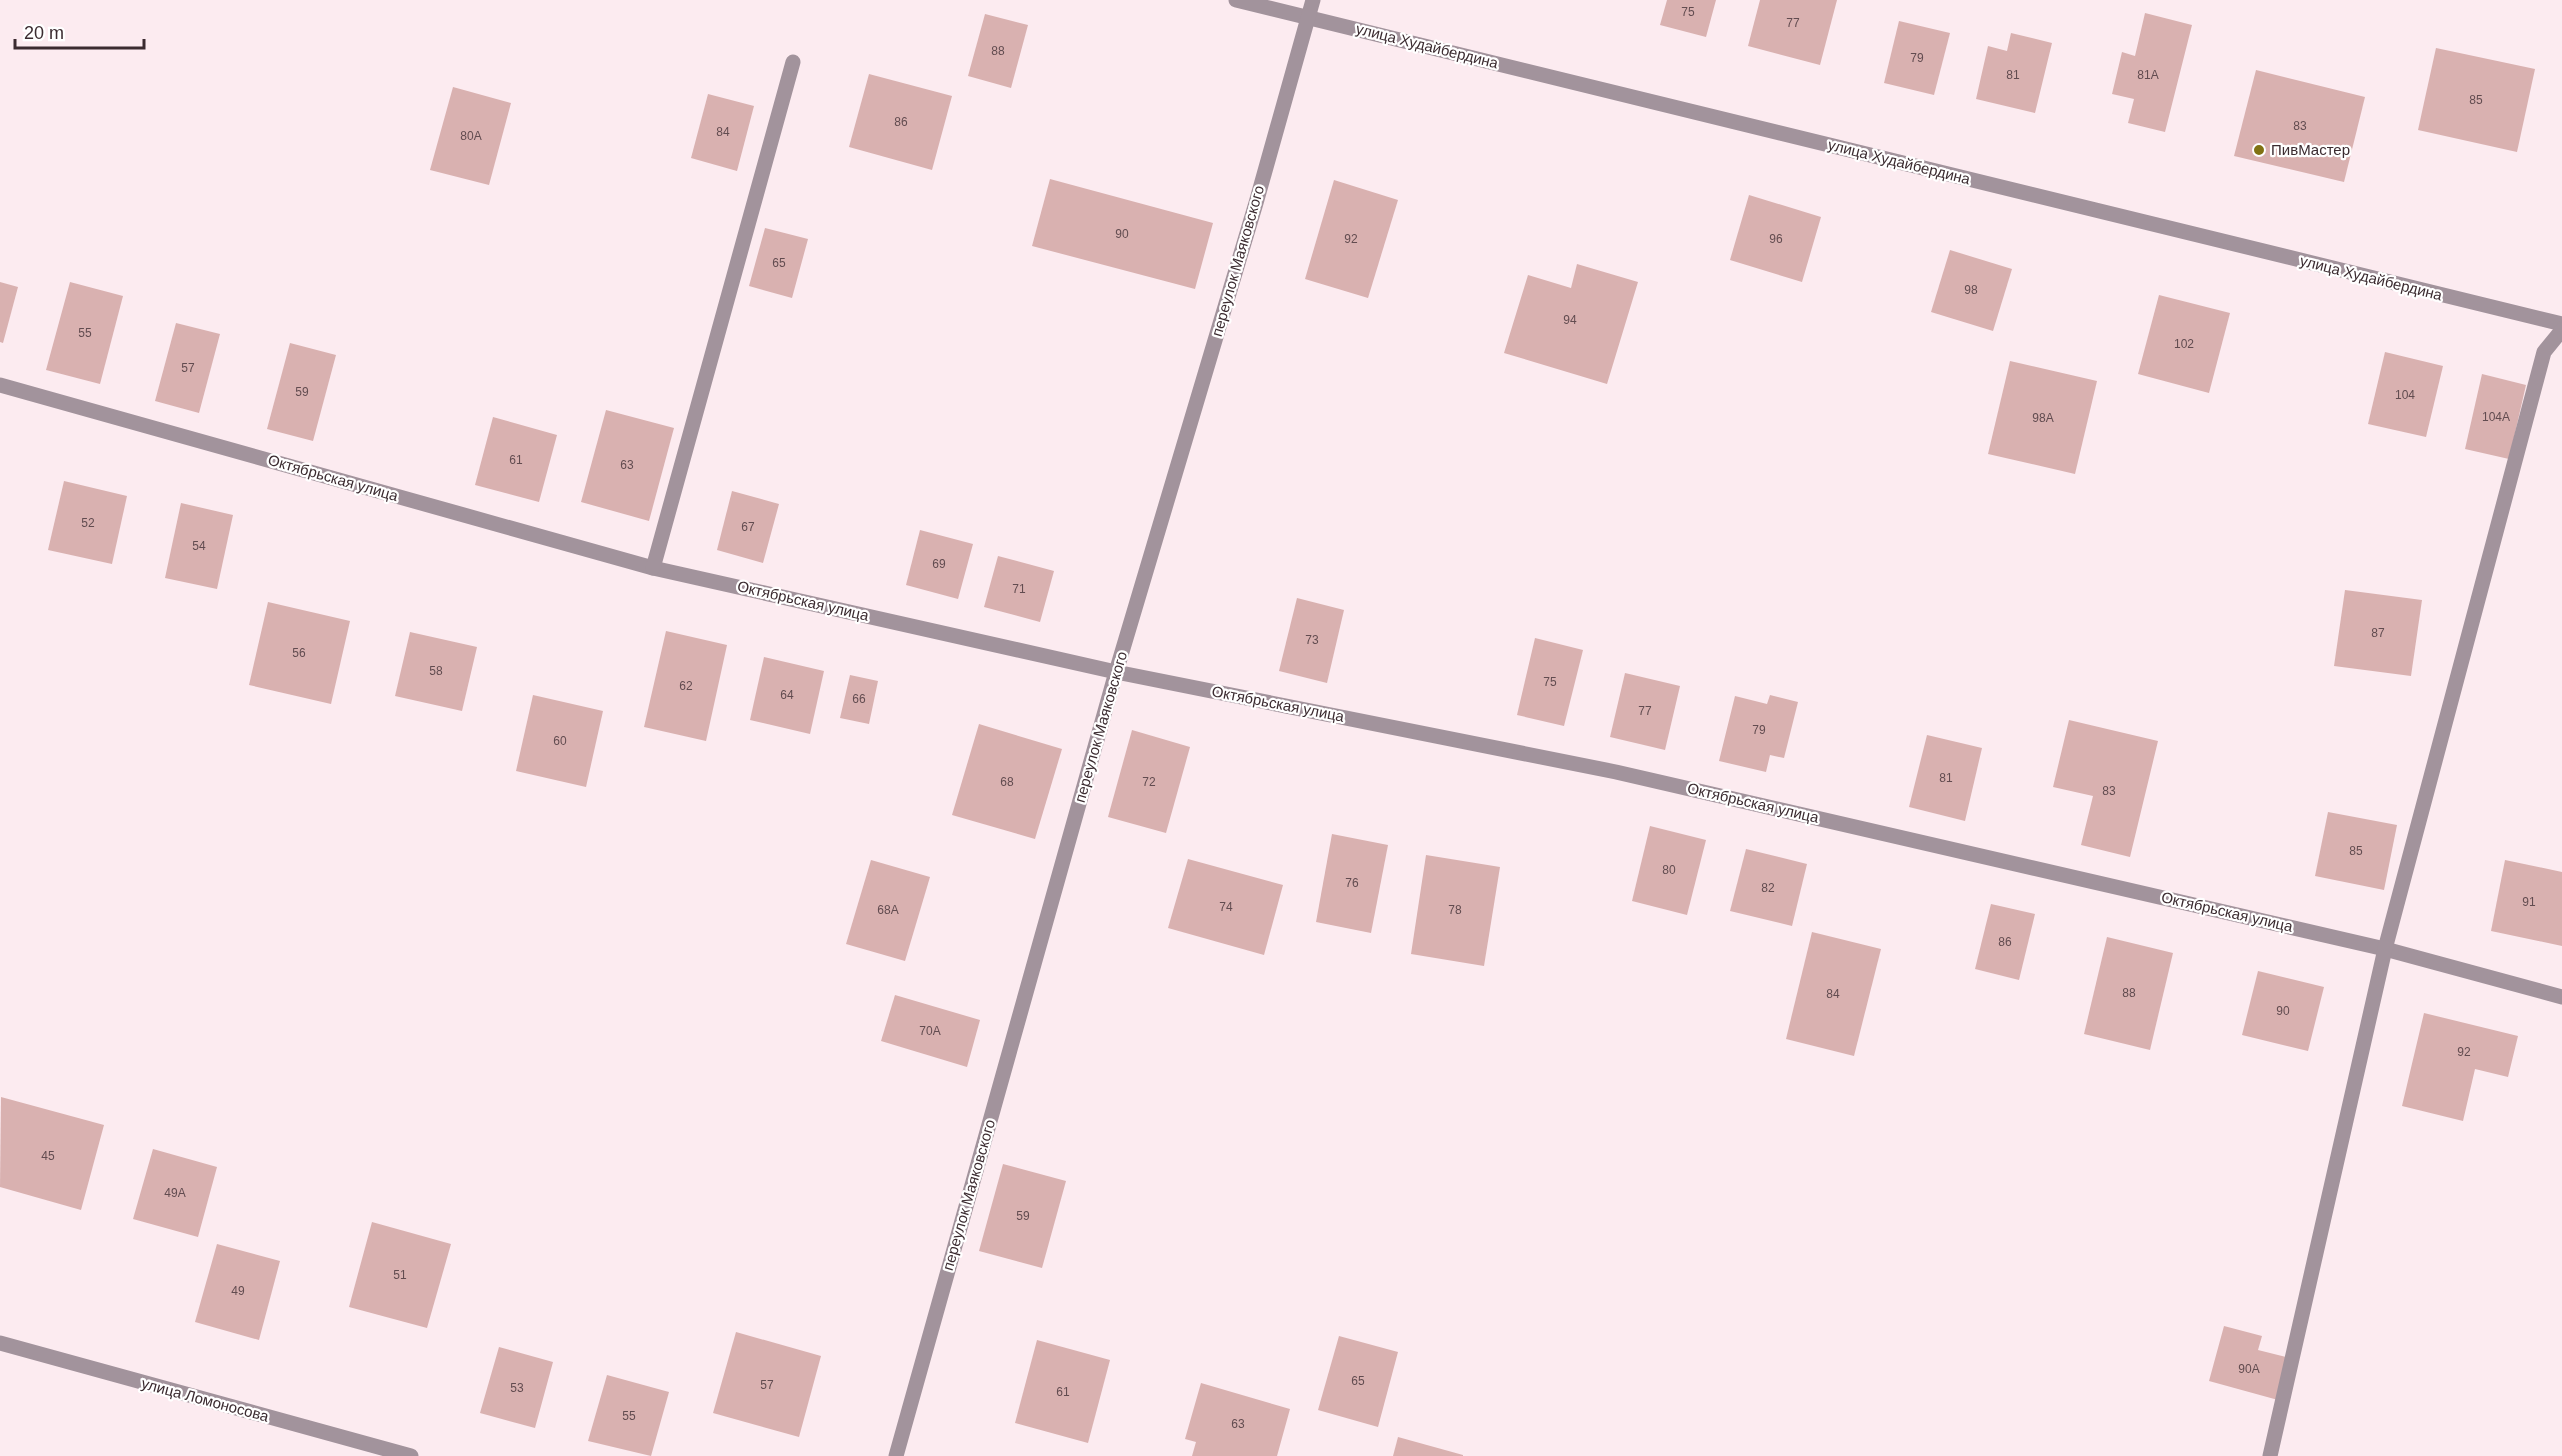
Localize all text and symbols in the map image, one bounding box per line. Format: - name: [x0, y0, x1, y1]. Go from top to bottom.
- house number: 75: [1681, 5, 1695, 19]
- scale bar: [15, 12, 144, 50]
- house number: 77: [1786, 16, 1800, 30]
- street label: улица Худайбердина: [1354, 20, 1501, 72]
- text: 20 m: [24, 23, 64, 43]
- house number: 88: [991, 44, 1005, 58]
- house number: 79: [1910, 51, 1924, 65]
- house number: 81: [2006, 68, 2020, 82]
- house number: 81А: [2137, 68, 2159, 82]
- house number: 85: [2469, 93, 2483, 107]
- house number: 86: [894, 115, 908, 129]
- house number: 83: [2293, 119, 2307, 133]
- house number: 84: [716, 125, 730, 139]
- house number: 80А: [460, 129, 482, 143]
- street label: улица Худайбердина: [1826, 136, 1973, 188]
- place label: ПивМастер: [2271, 141, 2350, 158]
- marker: ПивМастер: [2252, 143, 2266, 157]
- street label: переулок Маяковского: [1208, 183, 1267, 338]
- house number: 90: [1115, 227, 1129, 241]
- house number: 92: [1344, 232, 1358, 246]
- house number: 96: [1769, 232, 1783, 246]
- street label: улица Худайбердина: [2298, 252, 2445, 304]
- house number: 65: [772, 256, 786, 270]
- house number: 98: [1964, 283, 1978, 297]
- house number: 94: [1563, 313, 1577, 327]
- house number: 55: [78, 326, 92, 340]
- house number: 102: [2174, 337, 2194, 351]
- house number: 57: [181, 361, 195, 375]
- house number: 59: [295, 385, 309, 399]
- house number: 104: [2395, 388, 2415, 402]
- house number: 104А: [2482, 410, 2510, 424]
- house number: 98А: [2032, 411, 2054, 425]
- street label: Октябрьская улица: [266, 451, 401, 504]
- house number: 61: [509, 453, 523, 467]
- house number: 63: [620, 458, 634, 472]
- house number: 52: [81, 516, 95, 530]
- house number: 67: [741, 520, 755, 534]
- house number: 54: [192, 539, 206, 553]
- house number: 69: [932, 557, 946, 571]
- street label: Октябрьская улица: [736, 577, 871, 624]
- house number: 71: [1012, 582, 1026, 596]
- house number: 87: [2371, 626, 2385, 640]
- house number: 73: [1305, 633, 1319, 647]
- house number: 56: [292, 646, 306, 660]
- street label: переулок Маяковского: [1071, 649, 1130, 804]
- house number: 58: [429, 664, 443, 678]
- house number: 75: [1543, 675, 1557, 689]
- house number: 62: [679, 679, 693, 693]
- street label: Октябрьская улица: [1211, 682, 1346, 725]
- house number: 64: [780, 688, 794, 702]
- house number: 66: [852, 692, 866, 706]
- house number: 77: [1638, 704, 1652, 718]
- house number: 79: [1752, 723, 1766, 737]
- house number: 60: [553, 734, 567, 748]
- house number: 81: [1939, 771, 1953, 785]
- house number: 68: [1000, 775, 1014, 789]
- house number: 72: [1142, 775, 1156, 789]
- street label: Октябрьская улица: [1686, 779, 1821, 826]
- house number: 83: [2102, 784, 2116, 798]
- house number: 85: [2349, 844, 2363, 858]
- house number: 80: [1662, 863, 1676, 877]
- house number: 76: [1345, 876, 1359, 890]
- house number: 82: [1761, 881, 1775, 895]
- street label: Октябрьская улица: [2160, 888, 2295, 935]
- house number: 91: [2522, 895, 2536, 909]
- house number: 74: [1219, 900, 1233, 914]
- house number: 68А: [877, 903, 899, 917]
- house number: 78: [1448, 903, 1462, 917]
- house number: 86: [1998, 935, 2012, 949]
- house number: 88: [2122, 986, 2136, 1000]
- house number: 84: [1826, 987, 1840, 1001]
- house number: 90: [2276, 1004, 2290, 1018]
- house number: 70А: [919, 1024, 941, 1038]
- house number: 92: [2457, 1045, 2471, 1059]
- street label: переулок Маяковского: [939, 1117, 998, 1272]
- house number: 45: [41, 1149, 55, 1163]
- house number: 49А: [164, 1186, 186, 1200]
- house number: 59: [1016, 1209, 1030, 1223]
- house number: 51: [393, 1268, 407, 1282]
- house number: 49: [231, 1284, 245, 1298]
- house number: 90А: [2238, 1362, 2260, 1376]
- street label: улица Ломоносова: [140, 1374, 271, 1425]
- house number: 65: [1351, 1374, 1365, 1388]
- house number: 57: [760, 1378, 774, 1392]
- house number: 53: [510, 1381, 524, 1395]
- house number: 61: [1056, 1385, 1070, 1399]
- house number: 55: [622, 1409, 636, 1423]
- house number: 63: [1231, 1417, 1245, 1431]

